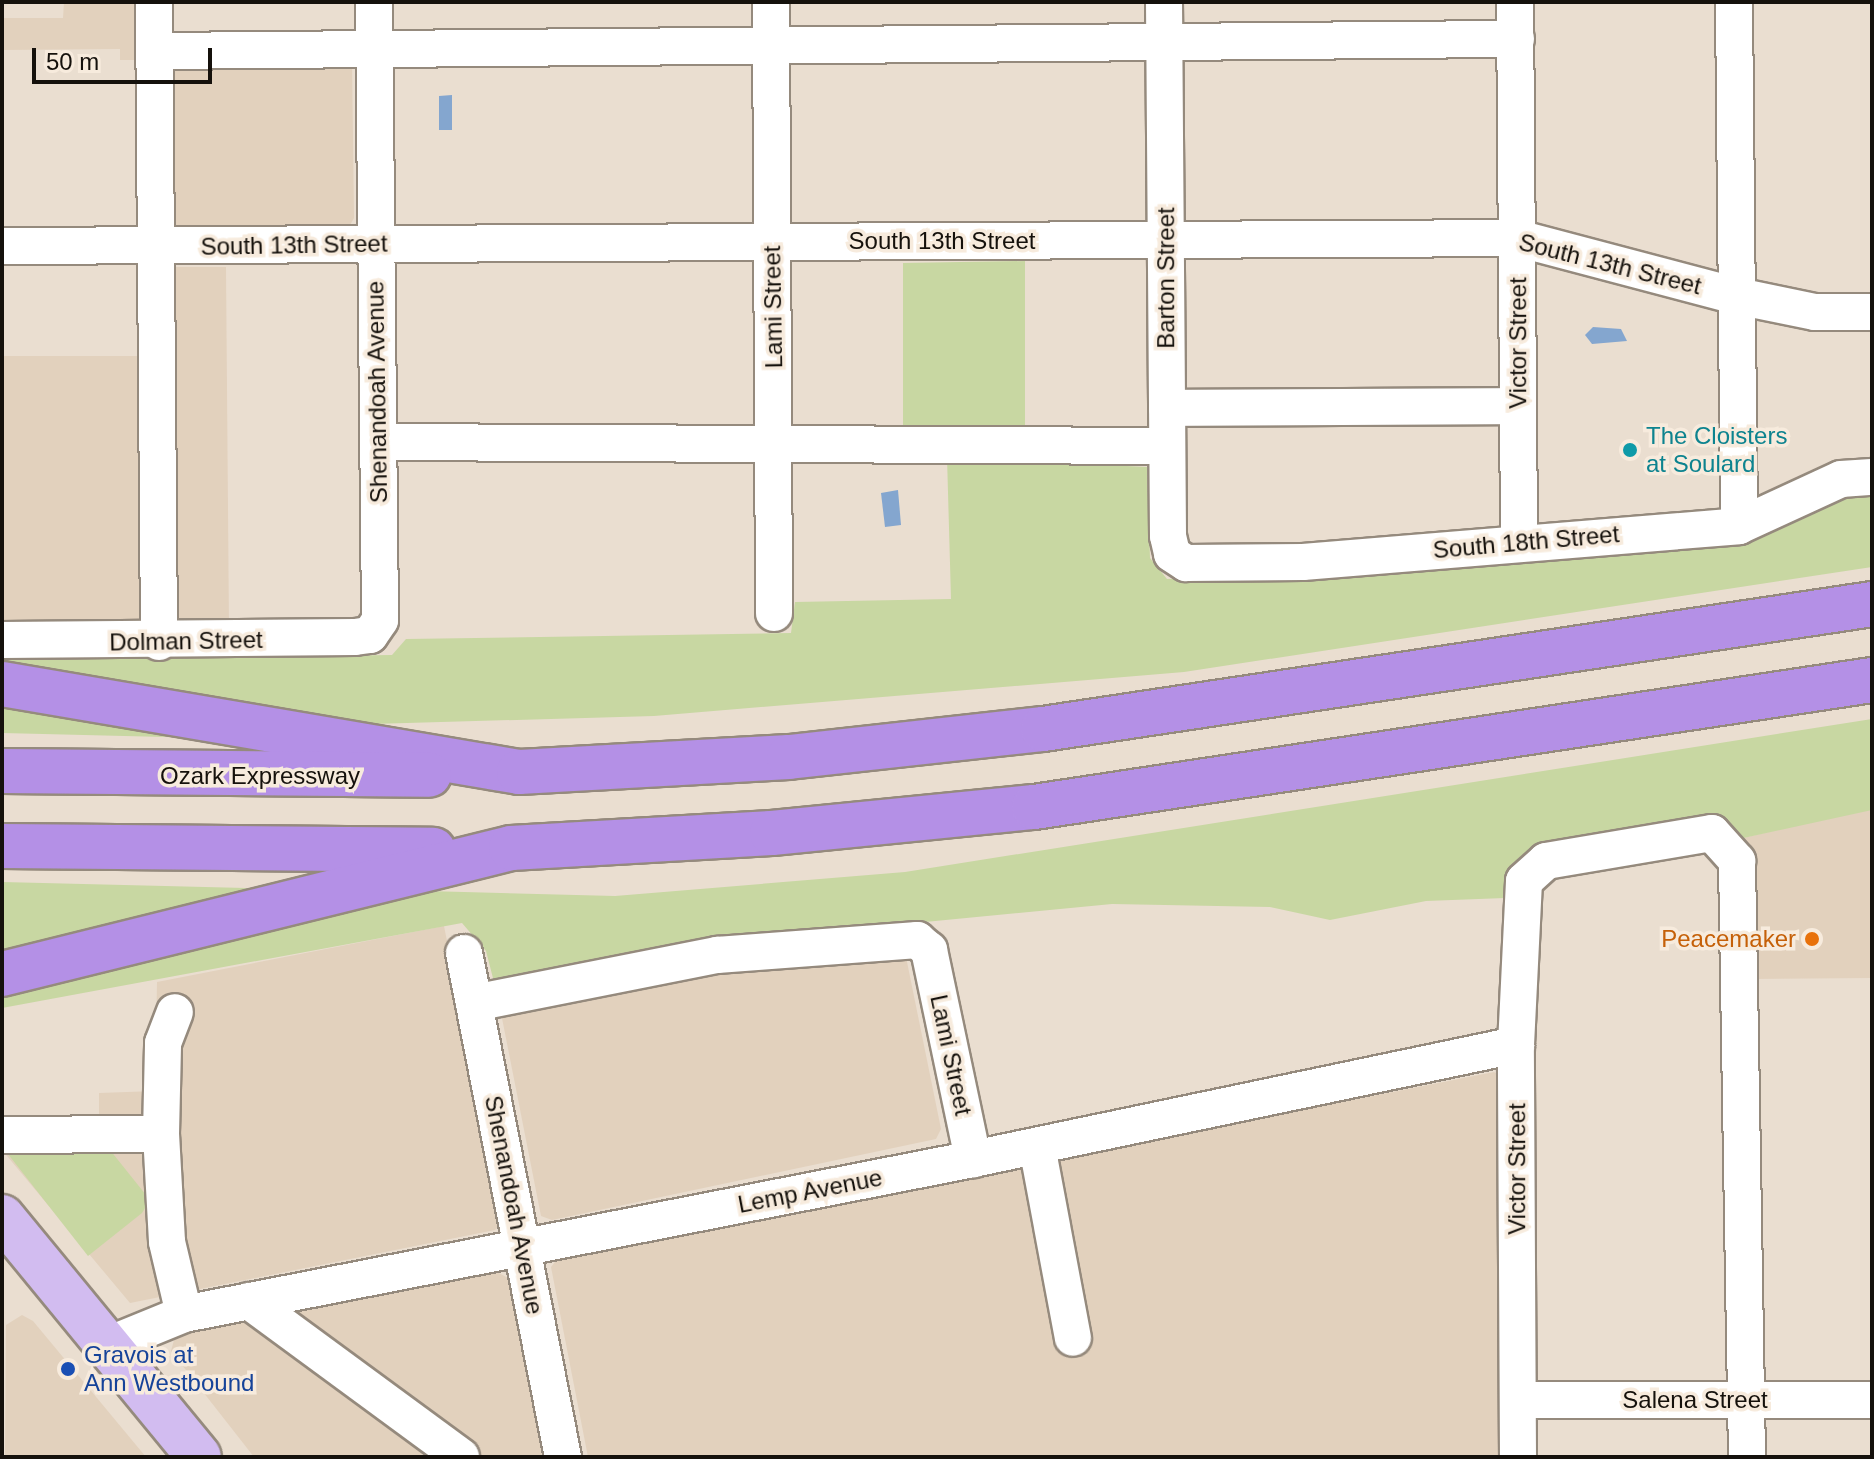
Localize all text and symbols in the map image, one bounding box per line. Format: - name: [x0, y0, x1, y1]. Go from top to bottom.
- scale bar: [36, 32, 216, 82]
- text: 50 m: [46, 48, 99, 75]
- street label: Barton Street: [1152, 207, 1180, 349]
- street label: South 13th Street: [849, 227, 1035, 255]
- street label: South 13th Street: [1516, 227, 1704, 301]
- street label: South 13th Street: [200, 229, 388, 261]
- street label: Lami Street: [758, 245, 788, 369]
- street label: Victor Street: [1504, 277, 1532, 409]
- street label: Shenandoah Avenue: [361, 280, 393, 504]
- place label: The Cloisters at Soulard: [1646, 422, 1787, 478]
- marker: The Cloisters at Soulard: [1621, 441, 1639, 459]
- street label: South 18th Street: [1432, 520, 1620, 564]
- street label: Dolman Street: [109, 625, 263, 657]
- street label: Ozark Expressway: [160, 762, 360, 790]
- place label: Peacemaker: [1661, 925, 1796, 953]
- marker: Peacemaker: [1803, 930, 1821, 948]
- street label: Lami Street: [924, 992, 978, 1118]
- street label: Shenandoah Avenue: [479, 1092, 549, 1318]
- street label: Victor Street: [1503, 1103, 1531, 1235]
- street label: Lemp Avenue: [735, 1163, 885, 1219]
- place label: Gravois at Ann Westbound: [84, 1341, 254, 1397]
- marker: Gravois at Ann Westbound: [59, 1360, 77, 1378]
- street label: Salena Street: [1622, 1386, 1768, 1414]

